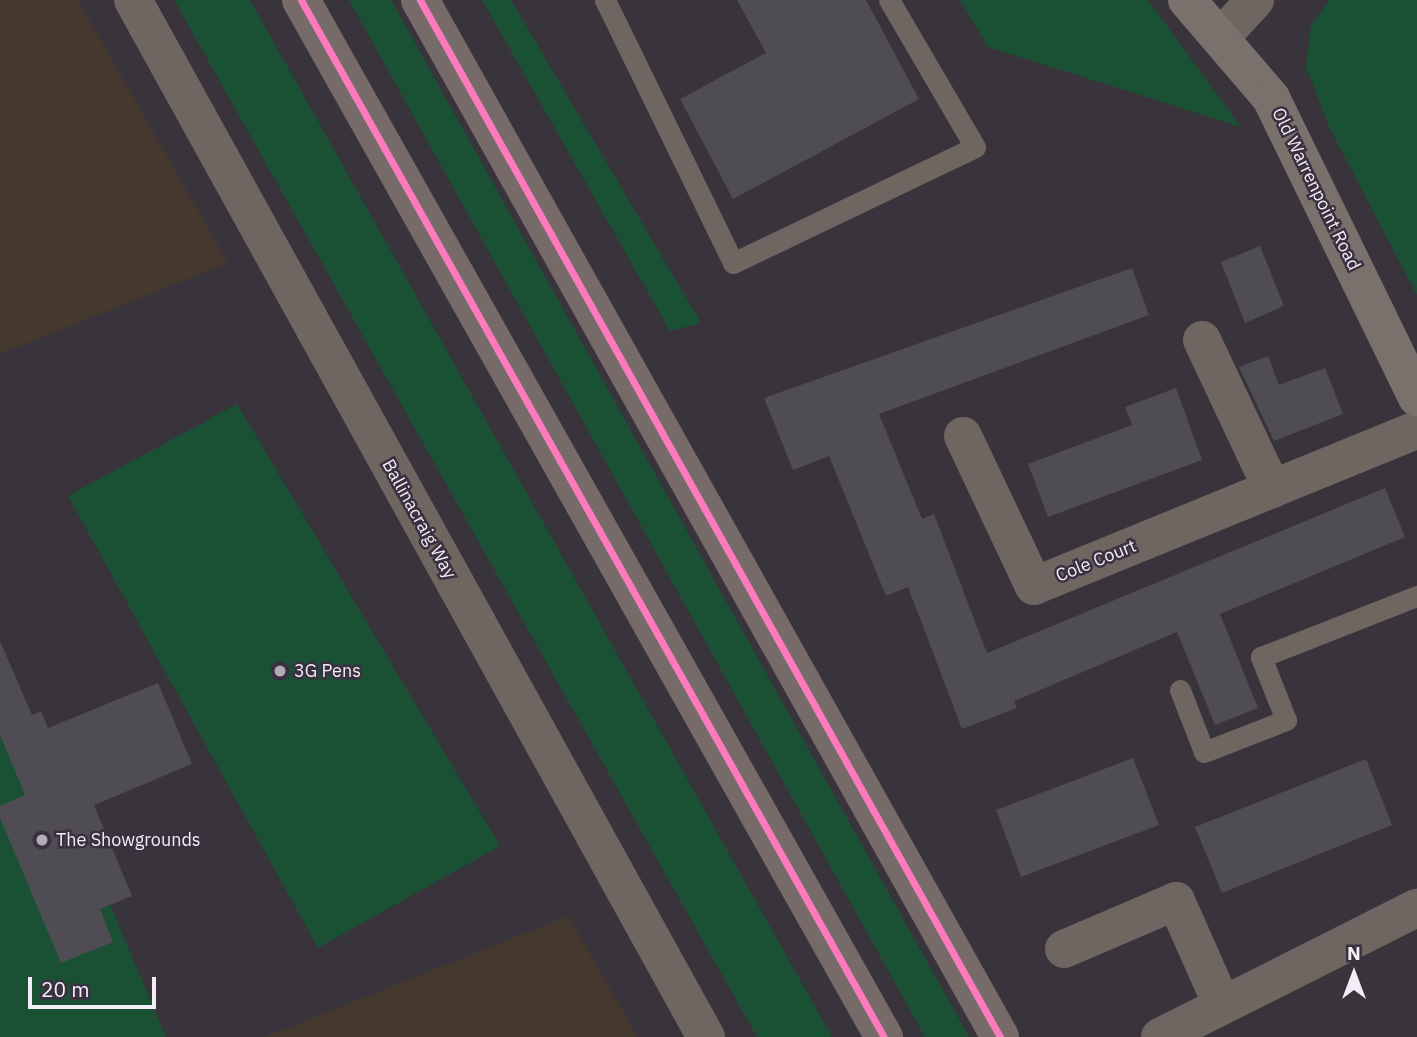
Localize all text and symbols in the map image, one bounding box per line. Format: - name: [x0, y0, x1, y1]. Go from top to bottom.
- street label: Old Warrenpoint Road: [1267, 104, 1365, 274]
- street label: Ballinacraig Way: [377, 456, 461, 582]
- street label: Cole Court: [1053, 535, 1139, 587]
- place label: 3G Pens: [294, 660, 361, 682]
- marker: 3G Pens: [272, 663, 288, 679]
- place label: The Showgrounds: [56, 829, 201, 851]
- marker: The Showgrounds: [34, 832, 50, 848]
- north arrow: [1319, 939, 1389, 1009]
- text: N: [1347, 941, 1361, 965]
- scale bar: [32, 964, 159, 1008]
- text: 20 m: [41, 975, 90, 1003]

